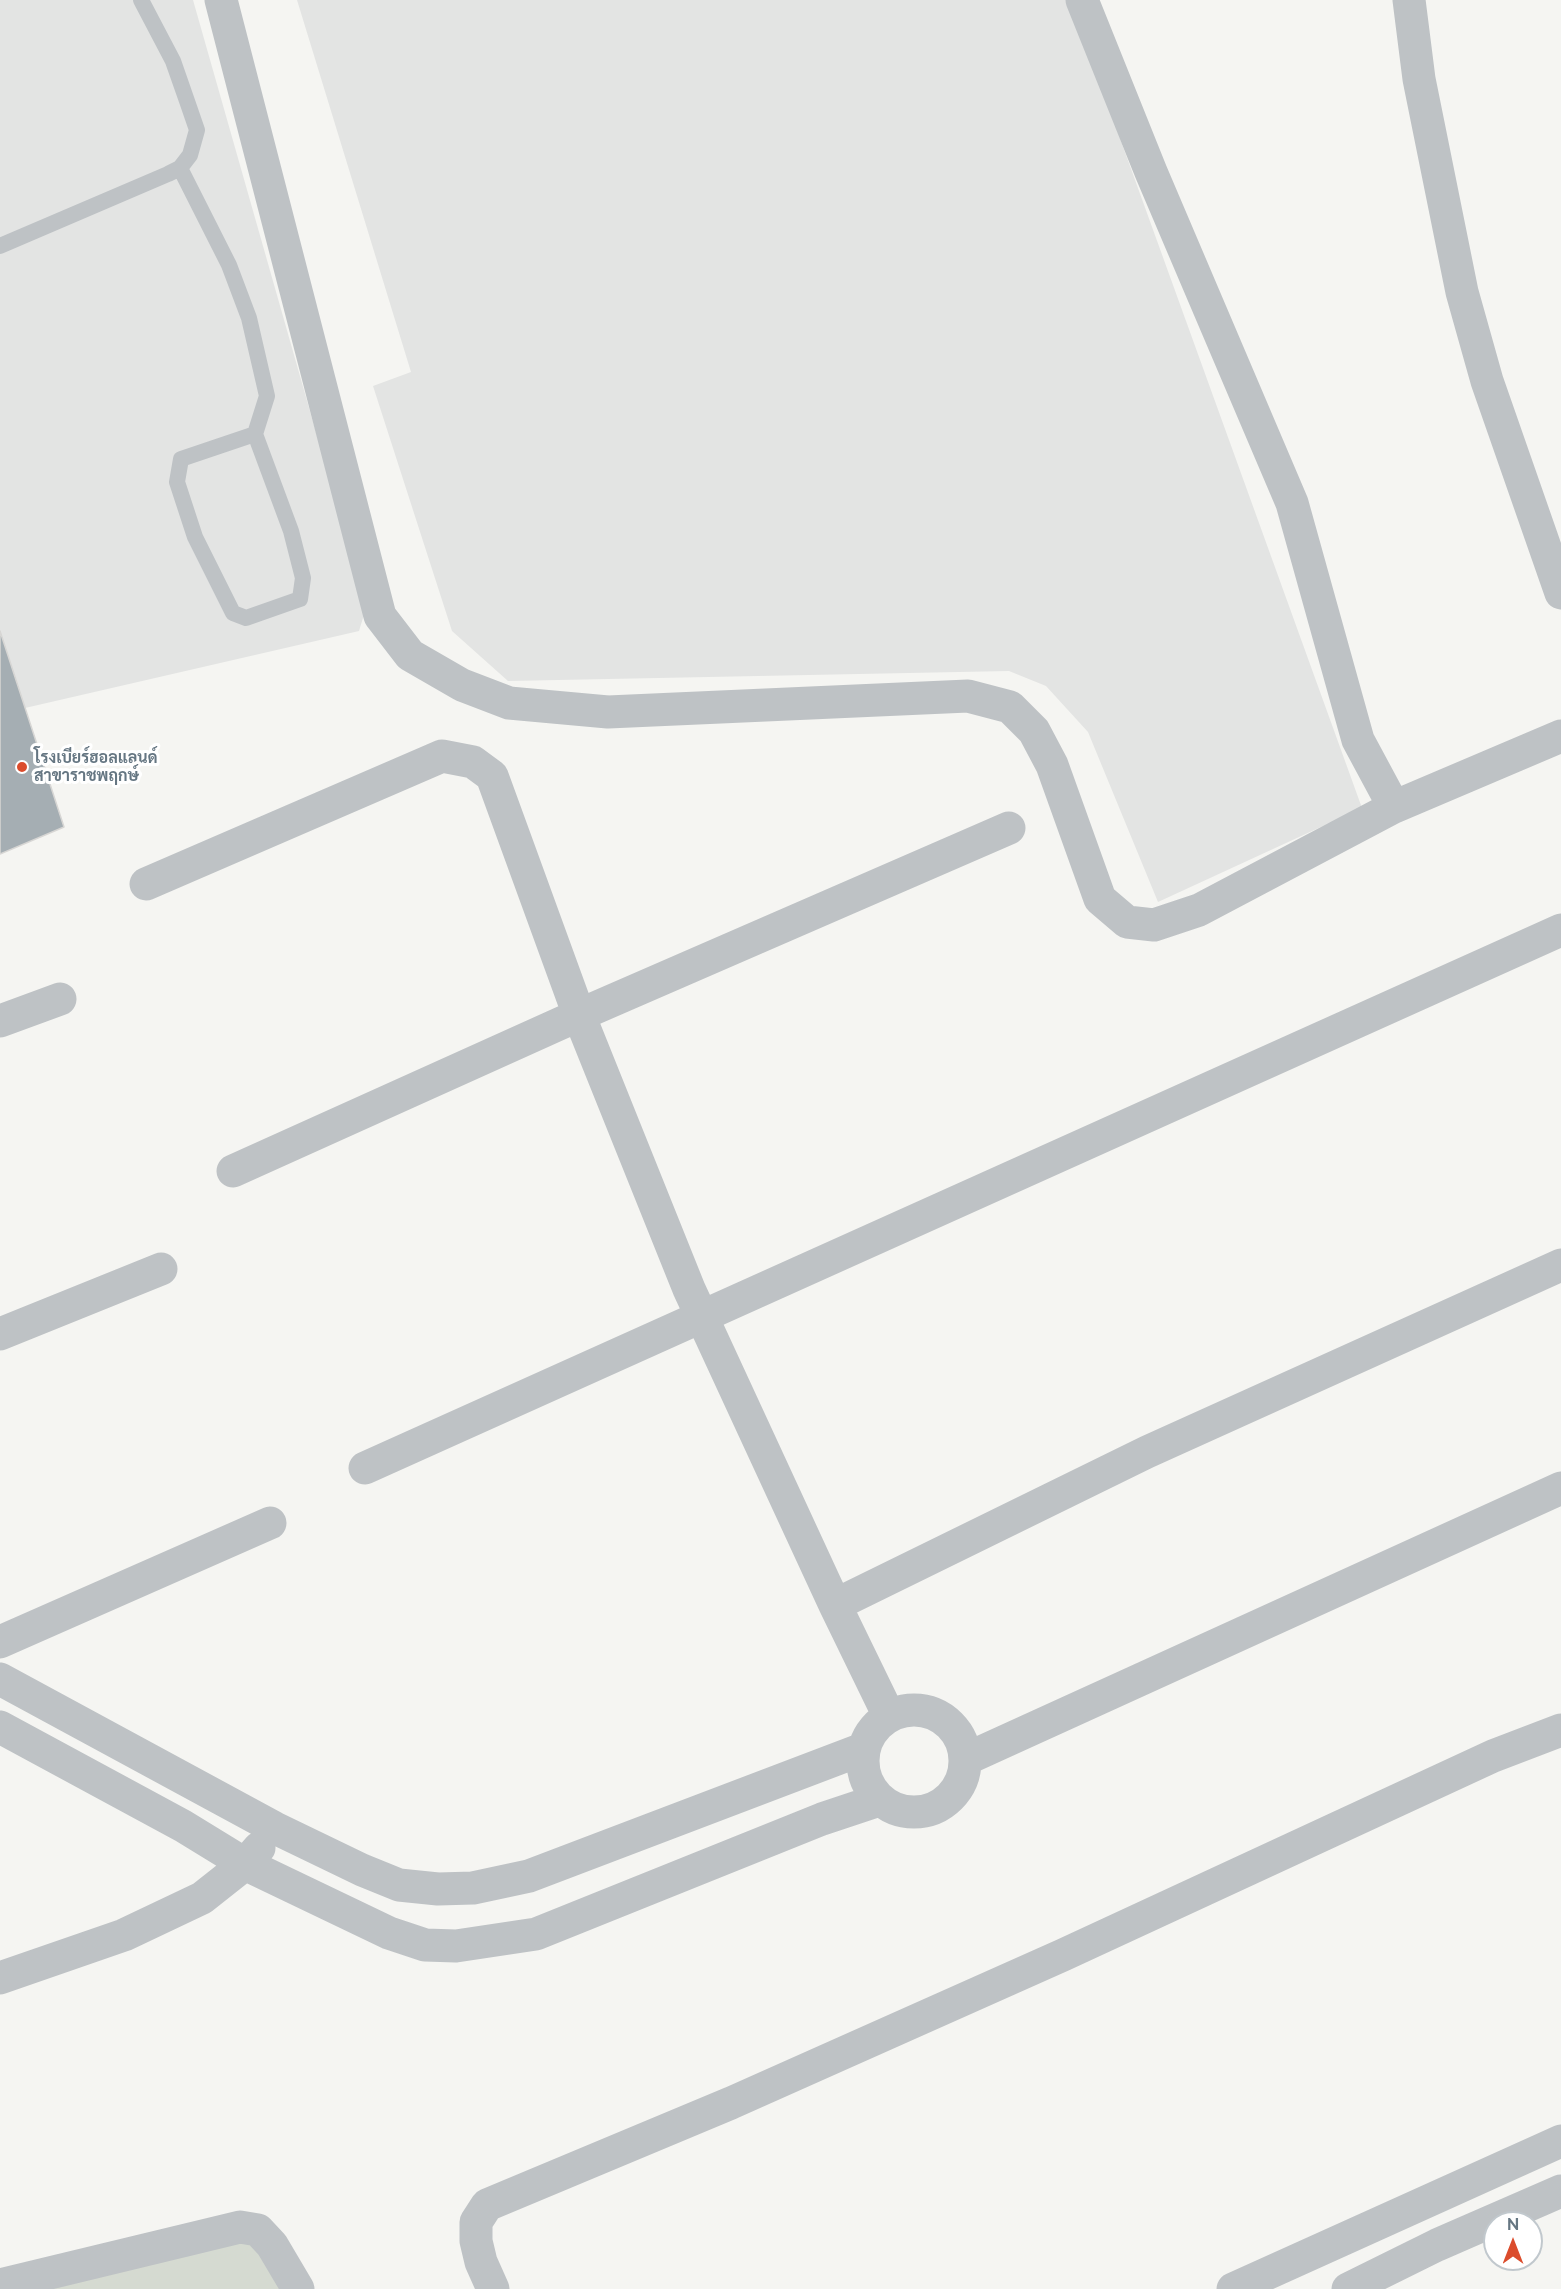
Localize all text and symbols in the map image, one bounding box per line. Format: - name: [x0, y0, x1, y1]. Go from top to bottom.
- place label: โรงเบียร์ฮอลแลนด์ สาขาราชพฤกษ์: [34, 748, 157, 786]
- marker: โรงเบียร์ฮอลแลนด์ สาขาราชพฤกษ์: [15, 760, 29, 774]
- north arrow: [1483, 2211, 1543, 2271]
- text: N: [1507, 2215, 1519, 2234]

